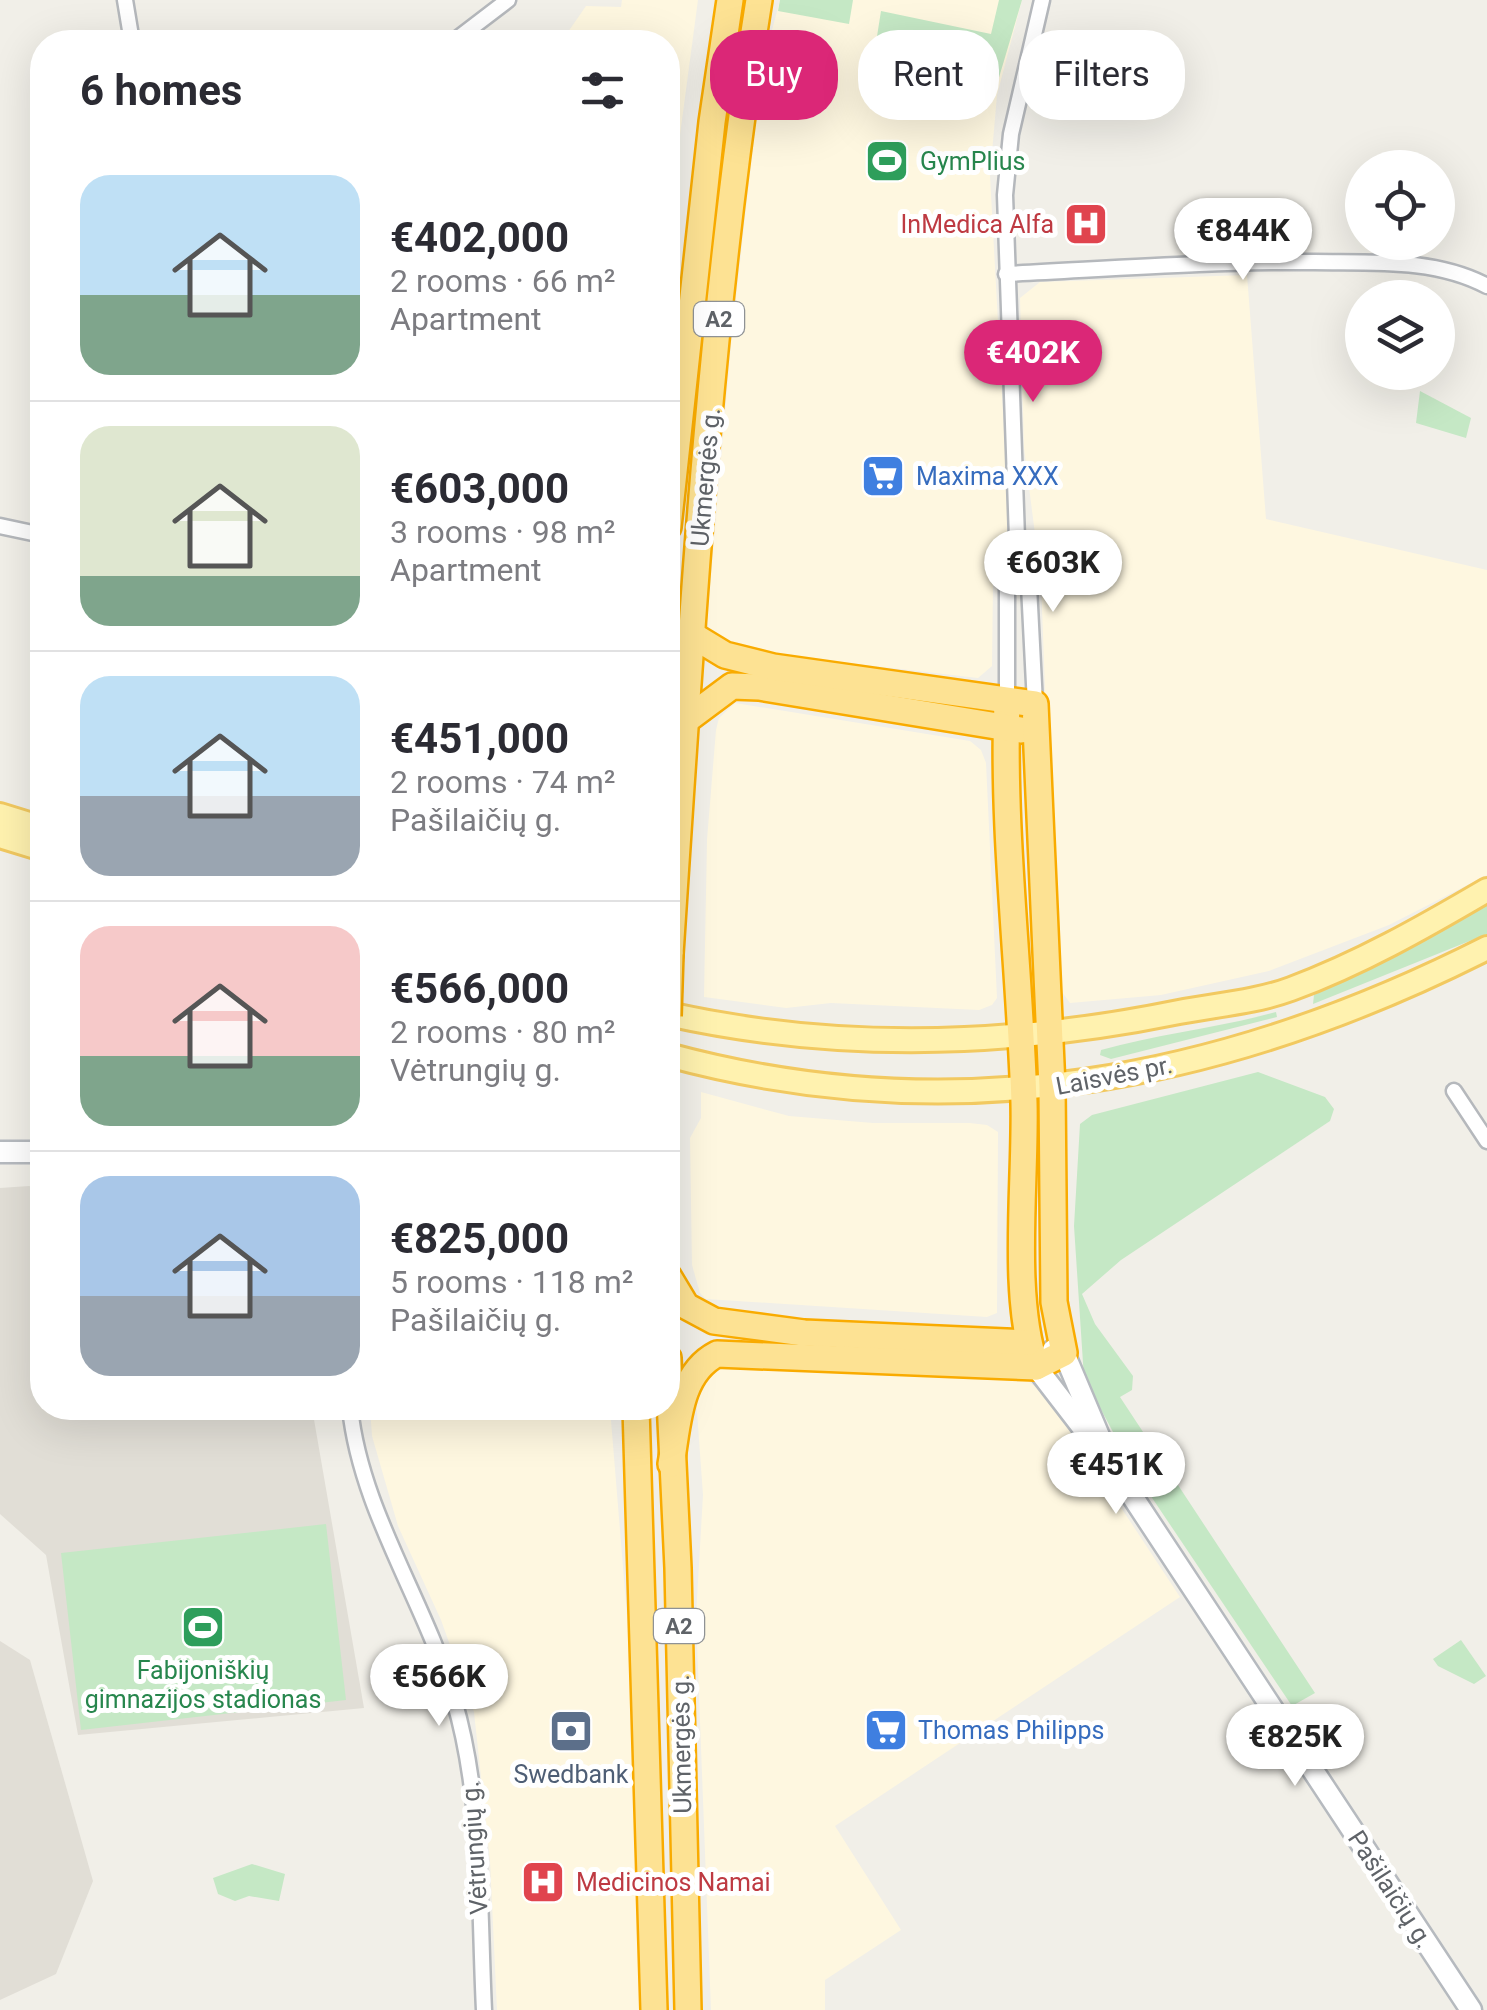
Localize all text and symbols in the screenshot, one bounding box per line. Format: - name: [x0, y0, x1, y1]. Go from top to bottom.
- chip: Buy: [710, 30, 838, 120]
- chip: Rent: [858, 30, 999, 120]
- chip: Filters: [1019, 30, 1185, 120]
- icon: filters: [575, 63, 630, 118]
- text: 6 homes: [80, 66, 242, 115]
- sports icon: GymPlius: [864, 138, 910, 184]
- place label: GymPlius: [920, 147, 1025, 176]
- map controls: [1345, 150, 1455, 390]
- button: locate: [1345, 150, 1455, 260]
- pin: €844K: [1173, 198, 1313, 283]
- hospital icon: InMedica Alfa: [1063, 201, 1109, 247]
- place label: InMedica Alfa: [901, 210, 1054, 239]
- text: €844K: [1196, 211, 1290, 249]
- text: €402,000: [390, 213, 569, 262]
- icon: home: [160, 215, 280, 335]
- text: 2 rooms · 66 m²: [390, 262, 615, 300]
- button: layers: [1345, 280, 1455, 390]
- text: Apartment: [390, 300, 542, 338]
- road number: A2: [694, 302, 744, 336]
- pin: €402K: [963, 320, 1103, 405]
- text: €402K: [986, 333, 1080, 371]
- street label: Ukmergės g.: [685, 406, 726, 548]
- supermarket icon: Maxima XXX: [860, 453, 906, 499]
- place label: Maxima XXX: [916, 462, 1059, 491]
- text: €603,000: [390, 464, 569, 513]
- icon: home: [160, 466, 280, 586]
- text: 3 rooms · 98 m²: [390, 513, 615, 551]
- pin: €603K: [983, 530, 1123, 615]
- text: €603K: [1006, 543, 1100, 581]
- text: Apartment: [390, 551, 542, 589]
- text: €451,000: [390, 714, 569, 763]
- icon: home: [160, 716, 280, 836]
- text: 2 rooms · 74 m²: [390, 763, 615, 801]
- text: Pašilaičių g.: [390, 801, 561, 839]
- text: €566,000: [390, 964, 569, 1013]
- icon: home: [160, 966, 280, 1086]
- text: 2 rooms · 80 m²: [390, 1013, 615, 1051]
- street label: Laisvės pr.: [1053, 1050, 1175, 1101]
- text: Vėtrungių g.: [390, 1051, 561, 1089]
- text: €825,000: [390, 1214, 569, 1263]
- icon: home: [160, 1216, 280, 1336]
- text: 5 rooms · 118 m²: [390, 1263, 633, 1301]
- text: Pašilaičių g.: [390, 1301, 561, 1339]
- pin: €451K: [1046, 1432, 1186, 1517]
- text: €451K: [1069, 1445, 1163, 1483]
- sports icon: Fabijoniškių gimnazijos stadionas: [180, 1604, 226, 1650]
- road number: A2: [654, 1609, 704, 1643]
- pin: €566K: [369, 1644, 509, 1729]
- place label: Fabijoniškių gimnazijos stadionas: [85, 1656, 321, 1714]
- text: €566K: [392, 1657, 486, 1695]
- street label: Ukmergės g.: [666, 1674, 697, 1814]
- pin: €825K: [1225, 1704, 1365, 1789]
- supermarket icon: Thomas Philipps: [863, 1707, 909, 1753]
- bank icon: Swedbank: [548, 1708, 594, 1754]
- place label: Thomas Philipps: [918, 1716, 1104, 1745]
- text: €825K: [1248, 1717, 1342, 1755]
- place label: Swedbank: [513, 1760, 629, 1789]
- street label: Vėtrungių g.: [455, 1780, 494, 1916]
- street label: Pašilaičių g.: [1342, 1825, 1439, 1953]
- hospital icon: Medicinos Namai: [520, 1859, 566, 1905]
- place label: Medicinos Namai: [576, 1868, 771, 1897]

